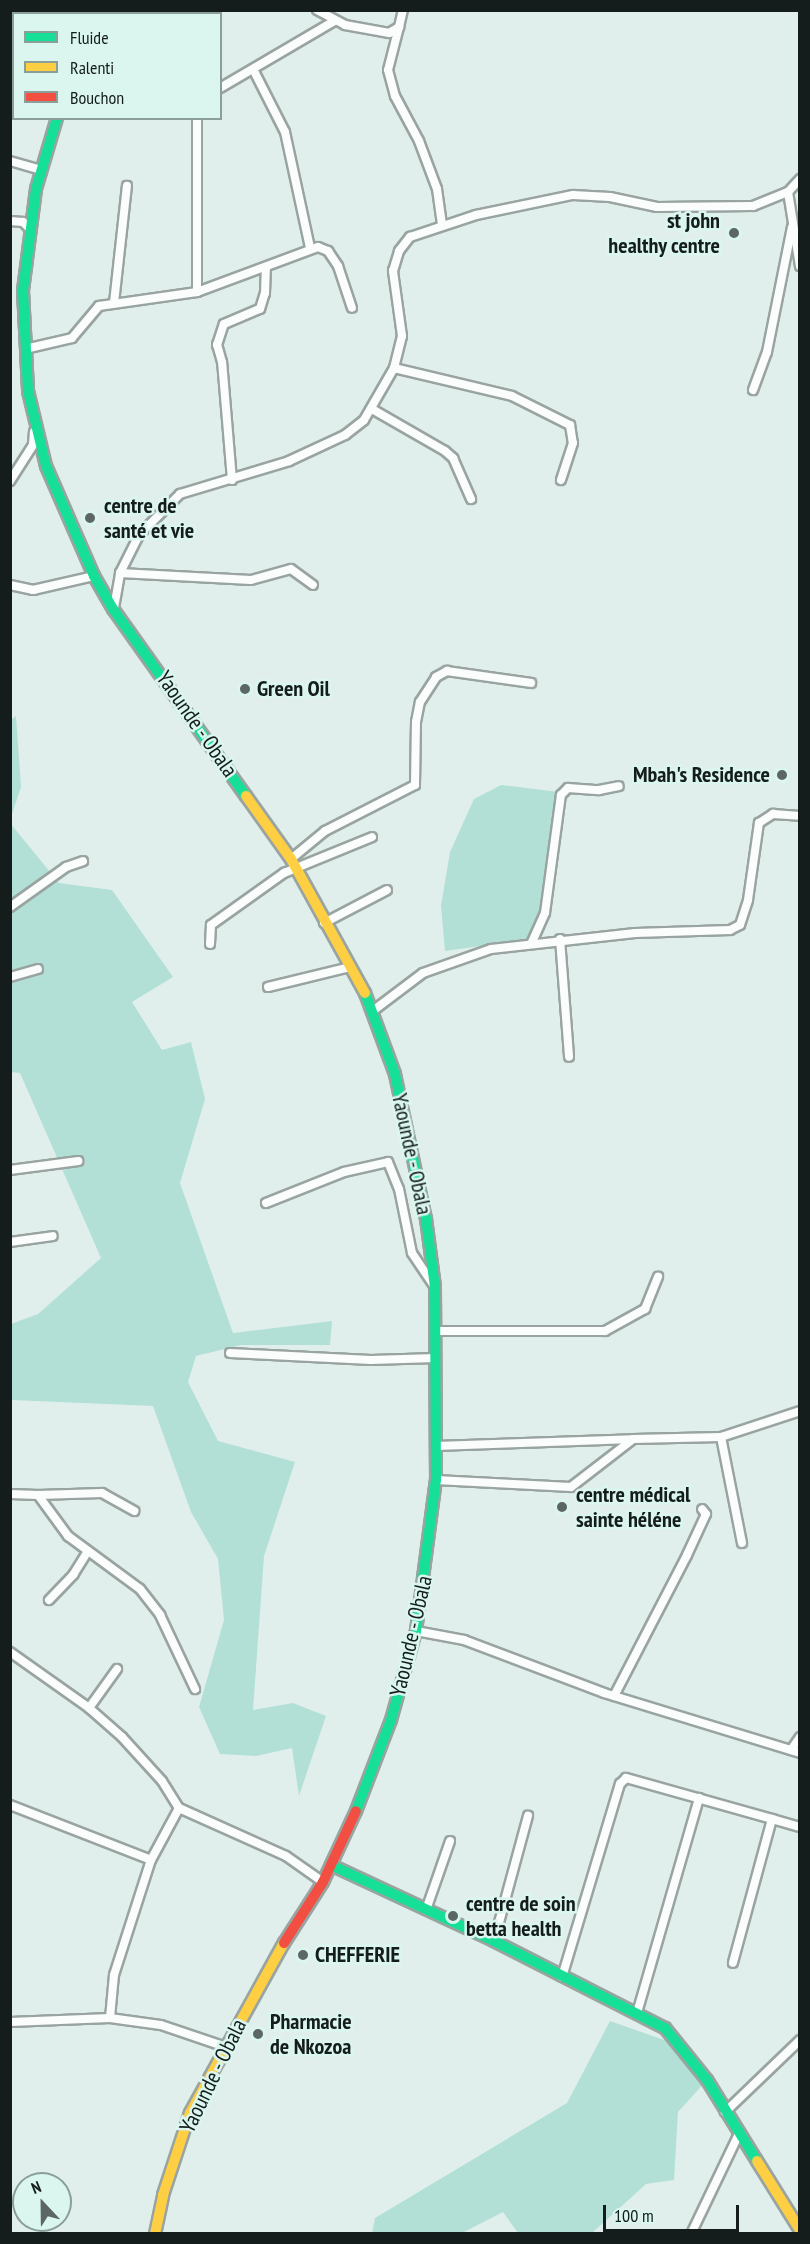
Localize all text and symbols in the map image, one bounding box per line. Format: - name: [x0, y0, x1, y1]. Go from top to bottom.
- legend: [12, 12, 222, 120]
- text: Fluide: [70, 26, 109, 49]
- text: Ralenti: [70, 56, 114, 79]
- text: Bouchon: [70, 86, 124, 109]
- place label: st john healthy centre: [608, 207, 720, 258]
- marker: st john healthy centre: [725, 224, 743, 242]
- place label: centre de santé et vie: [104, 492, 194, 544]
- marker: centre de santé et vie: [81, 509, 99, 527]
- street label: Yaounde - Obala: [150, 665, 244, 783]
- place label: Green Oil: [257, 676, 330, 702]
- marker: Green Oil: [238, 682, 252, 696]
- place label: Mbah's Residence: [633, 762, 770, 788]
- marker: Mbah's Residence: [775, 768, 789, 782]
- street label: Yaounde - Obala: [386, 1090, 438, 1218]
- place label: centre médical sainte héléne: [576, 1481, 690, 1532]
- marker: centre médical sainte héléne: [553, 1498, 571, 1516]
- street label: Yaounde - Obala: [384, 1572, 438, 1700]
- place label: centre de soin betta health: [466, 1890, 576, 1942]
- marker: centre de soin betta health: [444, 1907, 462, 1925]
- place label: CHEFFERIE: [315, 1942, 400, 1968]
- marker: CHEFFERIE: [296, 1948, 310, 1962]
- place label: Pharmacie de Nkozoa: [270, 2008, 352, 2060]
- street label: Yaounde - Obala: [174, 2014, 252, 2138]
- marker: Pharmacie de Nkozoa: [251, 2027, 265, 2041]
- north arrow: [12, 2172, 72, 2232]
- text: N: [28, 2176, 44, 2198]
- scale bar: [606, 2193, 742, 2231]
- text: 100 m: [614, 2204, 654, 2227]

